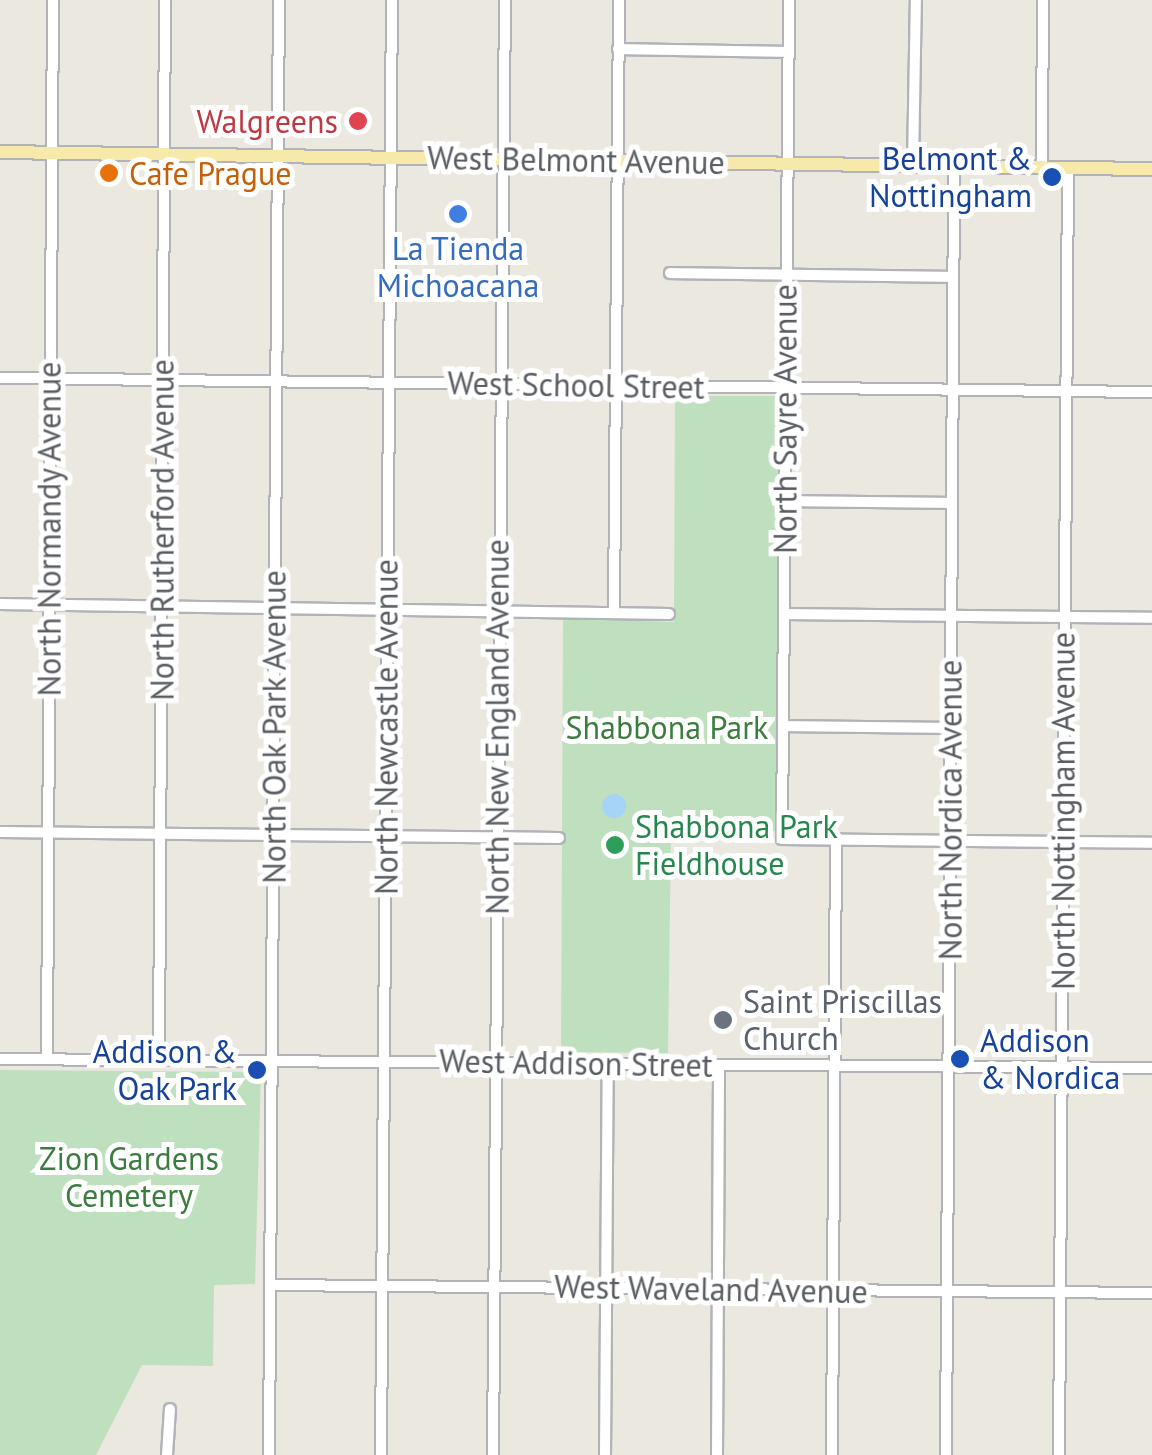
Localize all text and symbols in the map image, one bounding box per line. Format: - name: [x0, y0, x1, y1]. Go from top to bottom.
- place label: Walgreens: [196, 102, 338, 140]
- marker: Walgreens: [347, 110, 369, 132]
- street label: West Belmont Avenue: [426, 138, 726, 182]
- place label: Belmont & Nottingham: [869, 140, 1032, 215]
- place label: Cafe Prague: [129, 154, 291, 192]
- marker: Cafe Prague: [98, 162, 120, 184]
- marker: Belmont & Nottingham: [1041, 166, 1063, 188]
- marker: La Tienda Michoacana: [447, 203, 469, 225]
- place label: La Tienda Michoacana: [377, 230, 539, 305]
- street label: North Sayre Avenue: [766, 284, 804, 554]
- street label: North Rutherford Avenue: [143, 359, 181, 701]
- street label: North Normandy Avenue: [30, 361, 68, 697]
- street label: West School Street: [447, 364, 705, 406]
- street label: North New England Avenue: [478, 538, 516, 916]
- street label: North Newcastle Avenue: [367, 559, 405, 895]
- street label: North Oak Park Avenue: [255, 569, 293, 885]
- street label: North Nottingham Avenue: [1044, 632, 1082, 990]
- street label: North Nordica Avenue: [931, 659, 969, 961]
- park label: Shabbona Park: [566, 708, 768, 746]
- place label: Shabbona Park Fieldhouse: [635, 808, 838, 883]
- marker: Shabbona Park Fieldhouse: [604, 834, 626, 856]
- place label: Saint Priscillas Church: [743, 983, 942, 1058]
- marker: Saint Priscillas Church: [712, 1009, 734, 1031]
- place label: Addison & Nordica: [980, 1022, 1120, 1097]
- place label: Addison & Oak Park: [93, 1033, 237, 1108]
- street label: West Addison Street: [438, 1041, 714, 1085]
- marker: Addison & Nordica: [949, 1048, 971, 1070]
- marker: Addison & Oak Park: [246, 1059, 268, 1081]
- park label: Zion Gardens Cemetery: [39, 1140, 219, 1215]
- street label: West Waveland Avenue: [553, 1267, 869, 1311]

